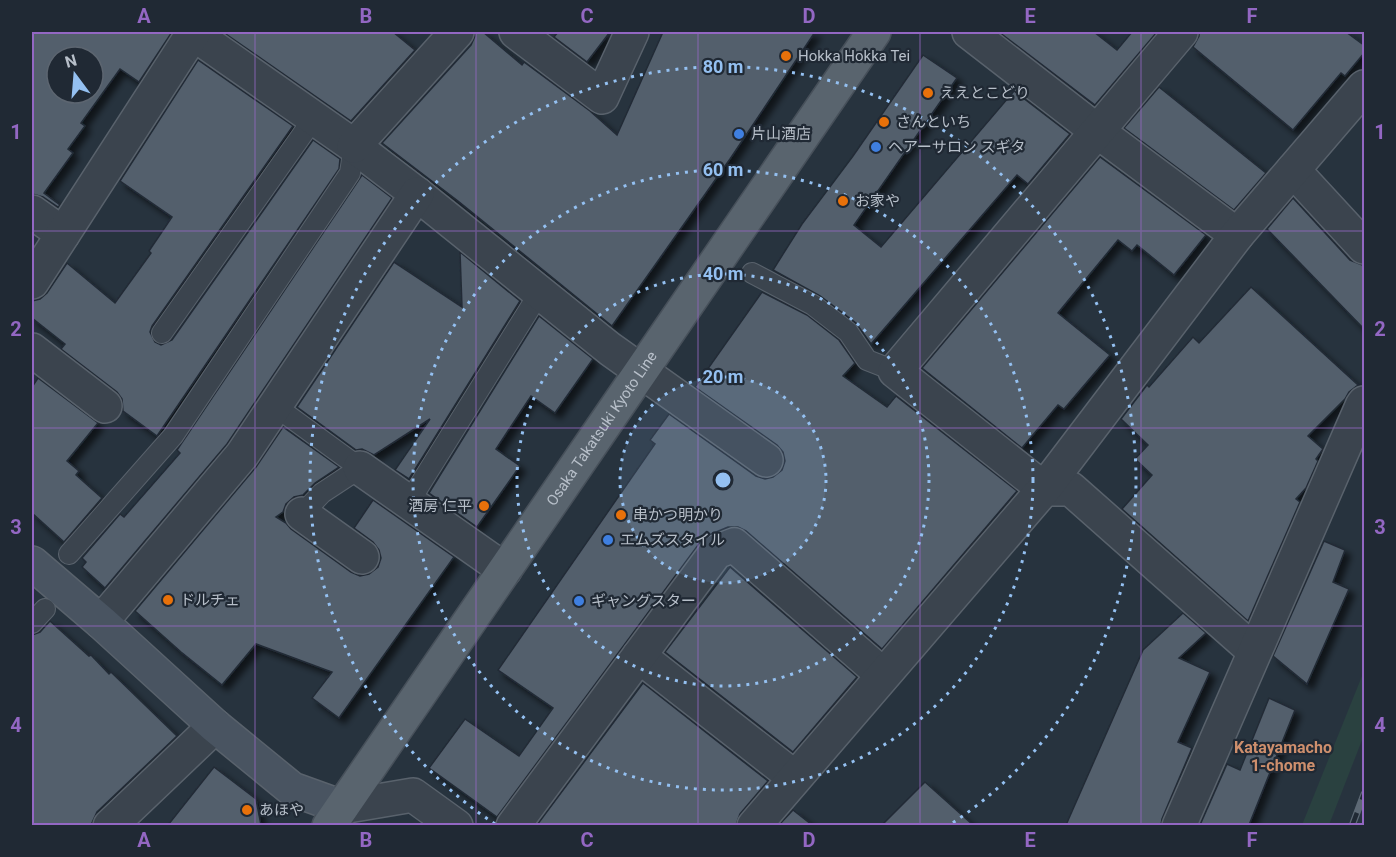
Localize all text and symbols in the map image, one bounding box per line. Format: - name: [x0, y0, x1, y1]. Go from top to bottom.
- text: A: [137, 4, 151, 28]
- text: B: [360, 4, 372, 28]
- text: C: [580, 4, 594, 28]
- text: D: [803, 4, 816, 28]
- text: E: [1024, 4, 1036, 28]
- text: F: [1247, 4, 1258, 28]
- north arrow: [45, 45, 105, 105]
- place label: Hokka Hokka Tei: [798, 47, 910, 65]
- marker: Hokka Hokka Tei: [779, 49, 793, 63]
- text: N: [63, 50, 79, 72]
- text: 80 m: [703, 56, 743, 77]
- place label: ええとこどり: [940, 84, 1030, 102]
- marker: ええとこどり: [921, 86, 935, 100]
- place label: さんといち: [896, 113, 971, 131]
- marker: さんといち: [877, 115, 891, 129]
- text: 1: [10, 120, 22, 144]
- text: 1: [1374, 120, 1386, 144]
- place label: 片山酒店: [751, 125, 811, 143]
- marker: 片山酒店: [732, 127, 746, 141]
- place label: ヘアーサロン スギタ: [888, 138, 1026, 156]
- marker: ヘアーサロン スギタ: [869, 140, 883, 154]
- text: 60 m: [703, 159, 743, 180]
- place label: お家や: [855, 192, 900, 210]
- marker: お家や: [836, 194, 850, 208]
- text: 40 m: [703, 263, 743, 284]
- text: 2: [10, 317, 22, 341]
- text: 2: [1374, 317, 1386, 341]
- street label: Osaka Takatsuki Kyoto Line: [543, 348, 661, 509]
- text: 20 m: [703, 366, 743, 387]
- centre of rings: [713, 470, 733, 490]
- place label: 酒房 仁平: [408, 497, 472, 515]
- marker: 酒房 仁平: [477, 499, 491, 513]
- place label: 串かつ明かり: [633, 506, 723, 524]
- marker: 串かつ明かり: [614, 508, 628, 522]
- text: 3: [10, 515, 22, 539]
- text: 3: [1374, 515, 1386, 539]
- place label: エムズスタイル: [620, 531, 725, 549]
- marker: エムズスタイル: [601, 533, 615, 547]
- place label: ドルチェ: [180, 591, 240, 609]
- place label: ギャングスター: [591, 592, 696, 610]
- marker: ドルチェ: [161, 593, 175, 607]
- marker: ギャングスター: [572, 594, 586, 608]
- text: 4: [10, 713, 22, 737]
- text: 4: [1374, 713, 1386, 737]
- district label: Katayamacho 1-chome: [1234, 738, 1332, 775]
- place label: あほや: [259, 801, 304, 819]
- marker: あほや: [240, 803, 254, 817]
- text: A: [137, 828, 151, 852]
- text: B: [360, 828, 372, 852]
- text: C: [580, 828, 594, 852]
- text: D: [803, 828, 816, 852]
- text: E: [1024, 828, 1036, 852]
- text: F: [1247, 828, 1258, 852]

